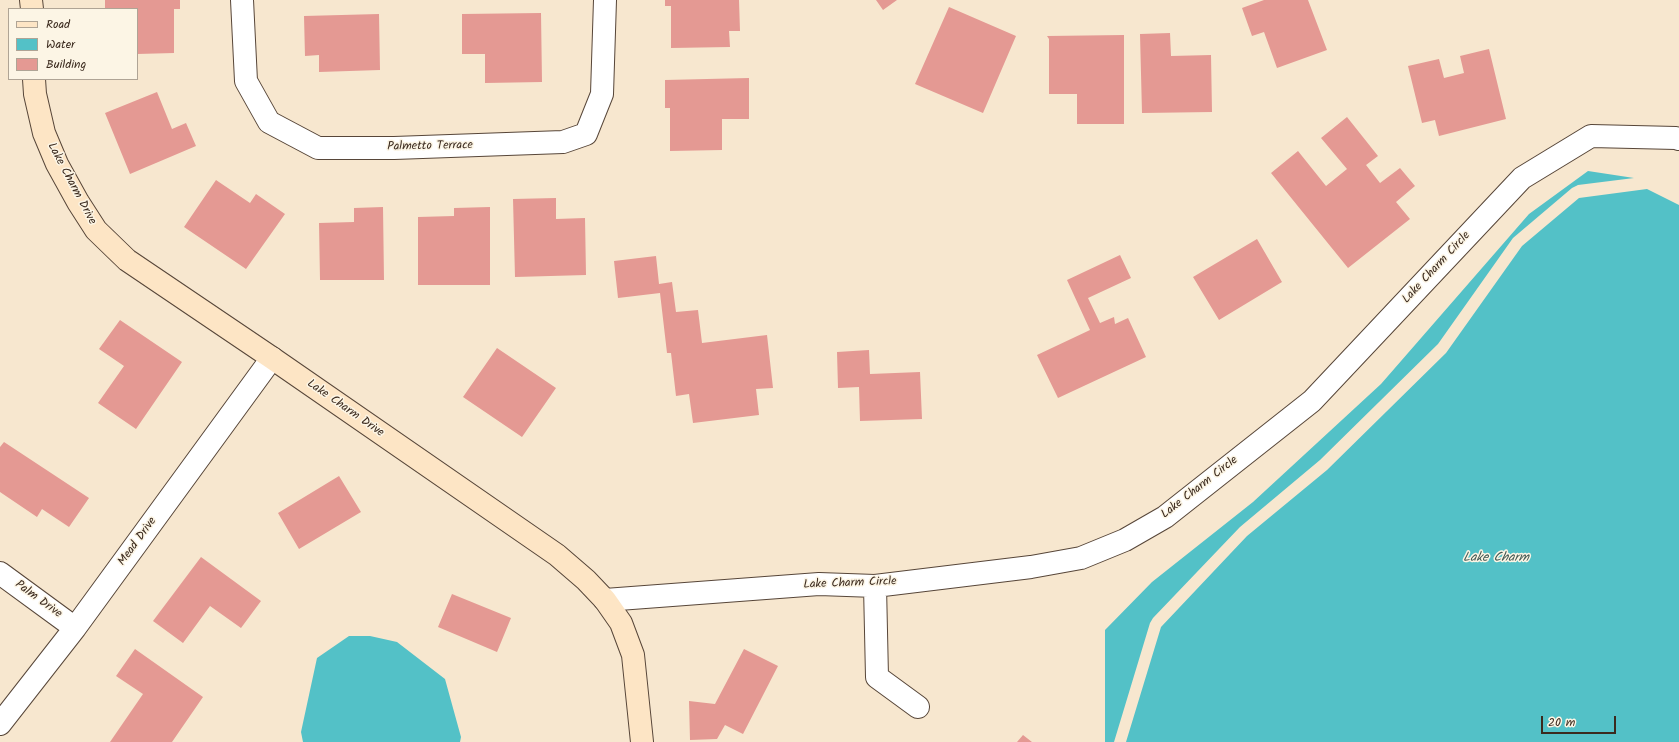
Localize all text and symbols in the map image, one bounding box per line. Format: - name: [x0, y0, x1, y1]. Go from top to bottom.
- legend: [8, 8, 138, 80]
- text: Road: [46, 15, 70, 34]
- text: Water: [46, 35, 75, 54]
- text: Building: [46, 55, 86, 74]
- street label: Palmetto Terrace: [387, 139, 473, 155]
- street label: Lake Charm Drive: [43, 141, 99, 227]
- street label: Lake Charm Circle: [1400, 229, 1474, 307]
- street label: Lake Charm Drive: [304, 377, 386, 441]
- street label: Lake Charm Circle: [1159, 454, 1241, 522]
- street label: Mead Drive: [116, 515, 160, 569]
- water label: Lake Charm: [1463, 551, 1529, 567]
- street label: Lake Charm Circle: [803, 575, 897, 593]
- street label: Palm Drive: [12, 578, 64, 622]
- scale bar: [1543, 708, 1618, 734]
- text: 20 m: [1548, 713, 1575, 732]

